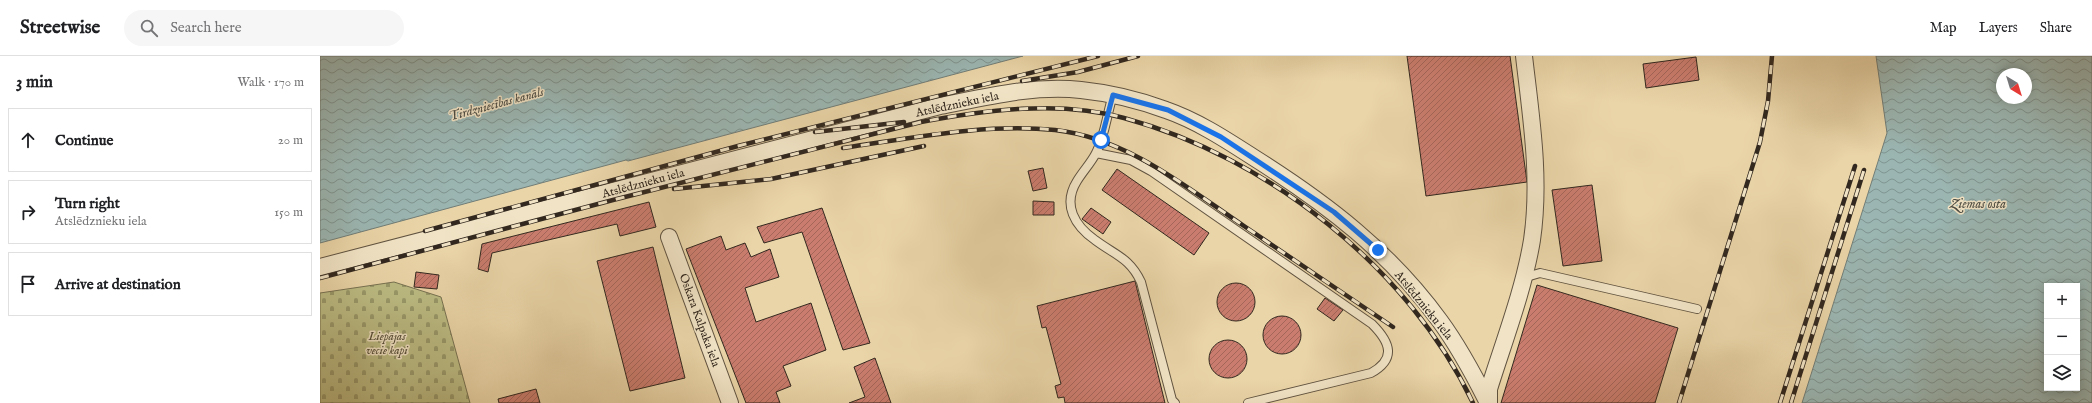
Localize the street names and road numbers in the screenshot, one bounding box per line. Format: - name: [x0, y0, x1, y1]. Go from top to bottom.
- street label: Atslēdznieku iela: [913, 88, 1001, 121]
- street label: Atslēdznieku iela: [599, 165, 687, 202]
- street label: Atslēdznieku iela: [1391, 267, 1457, 344]
- street label: Oskara Kalpaka iela: [675, 271, 724, 370]

